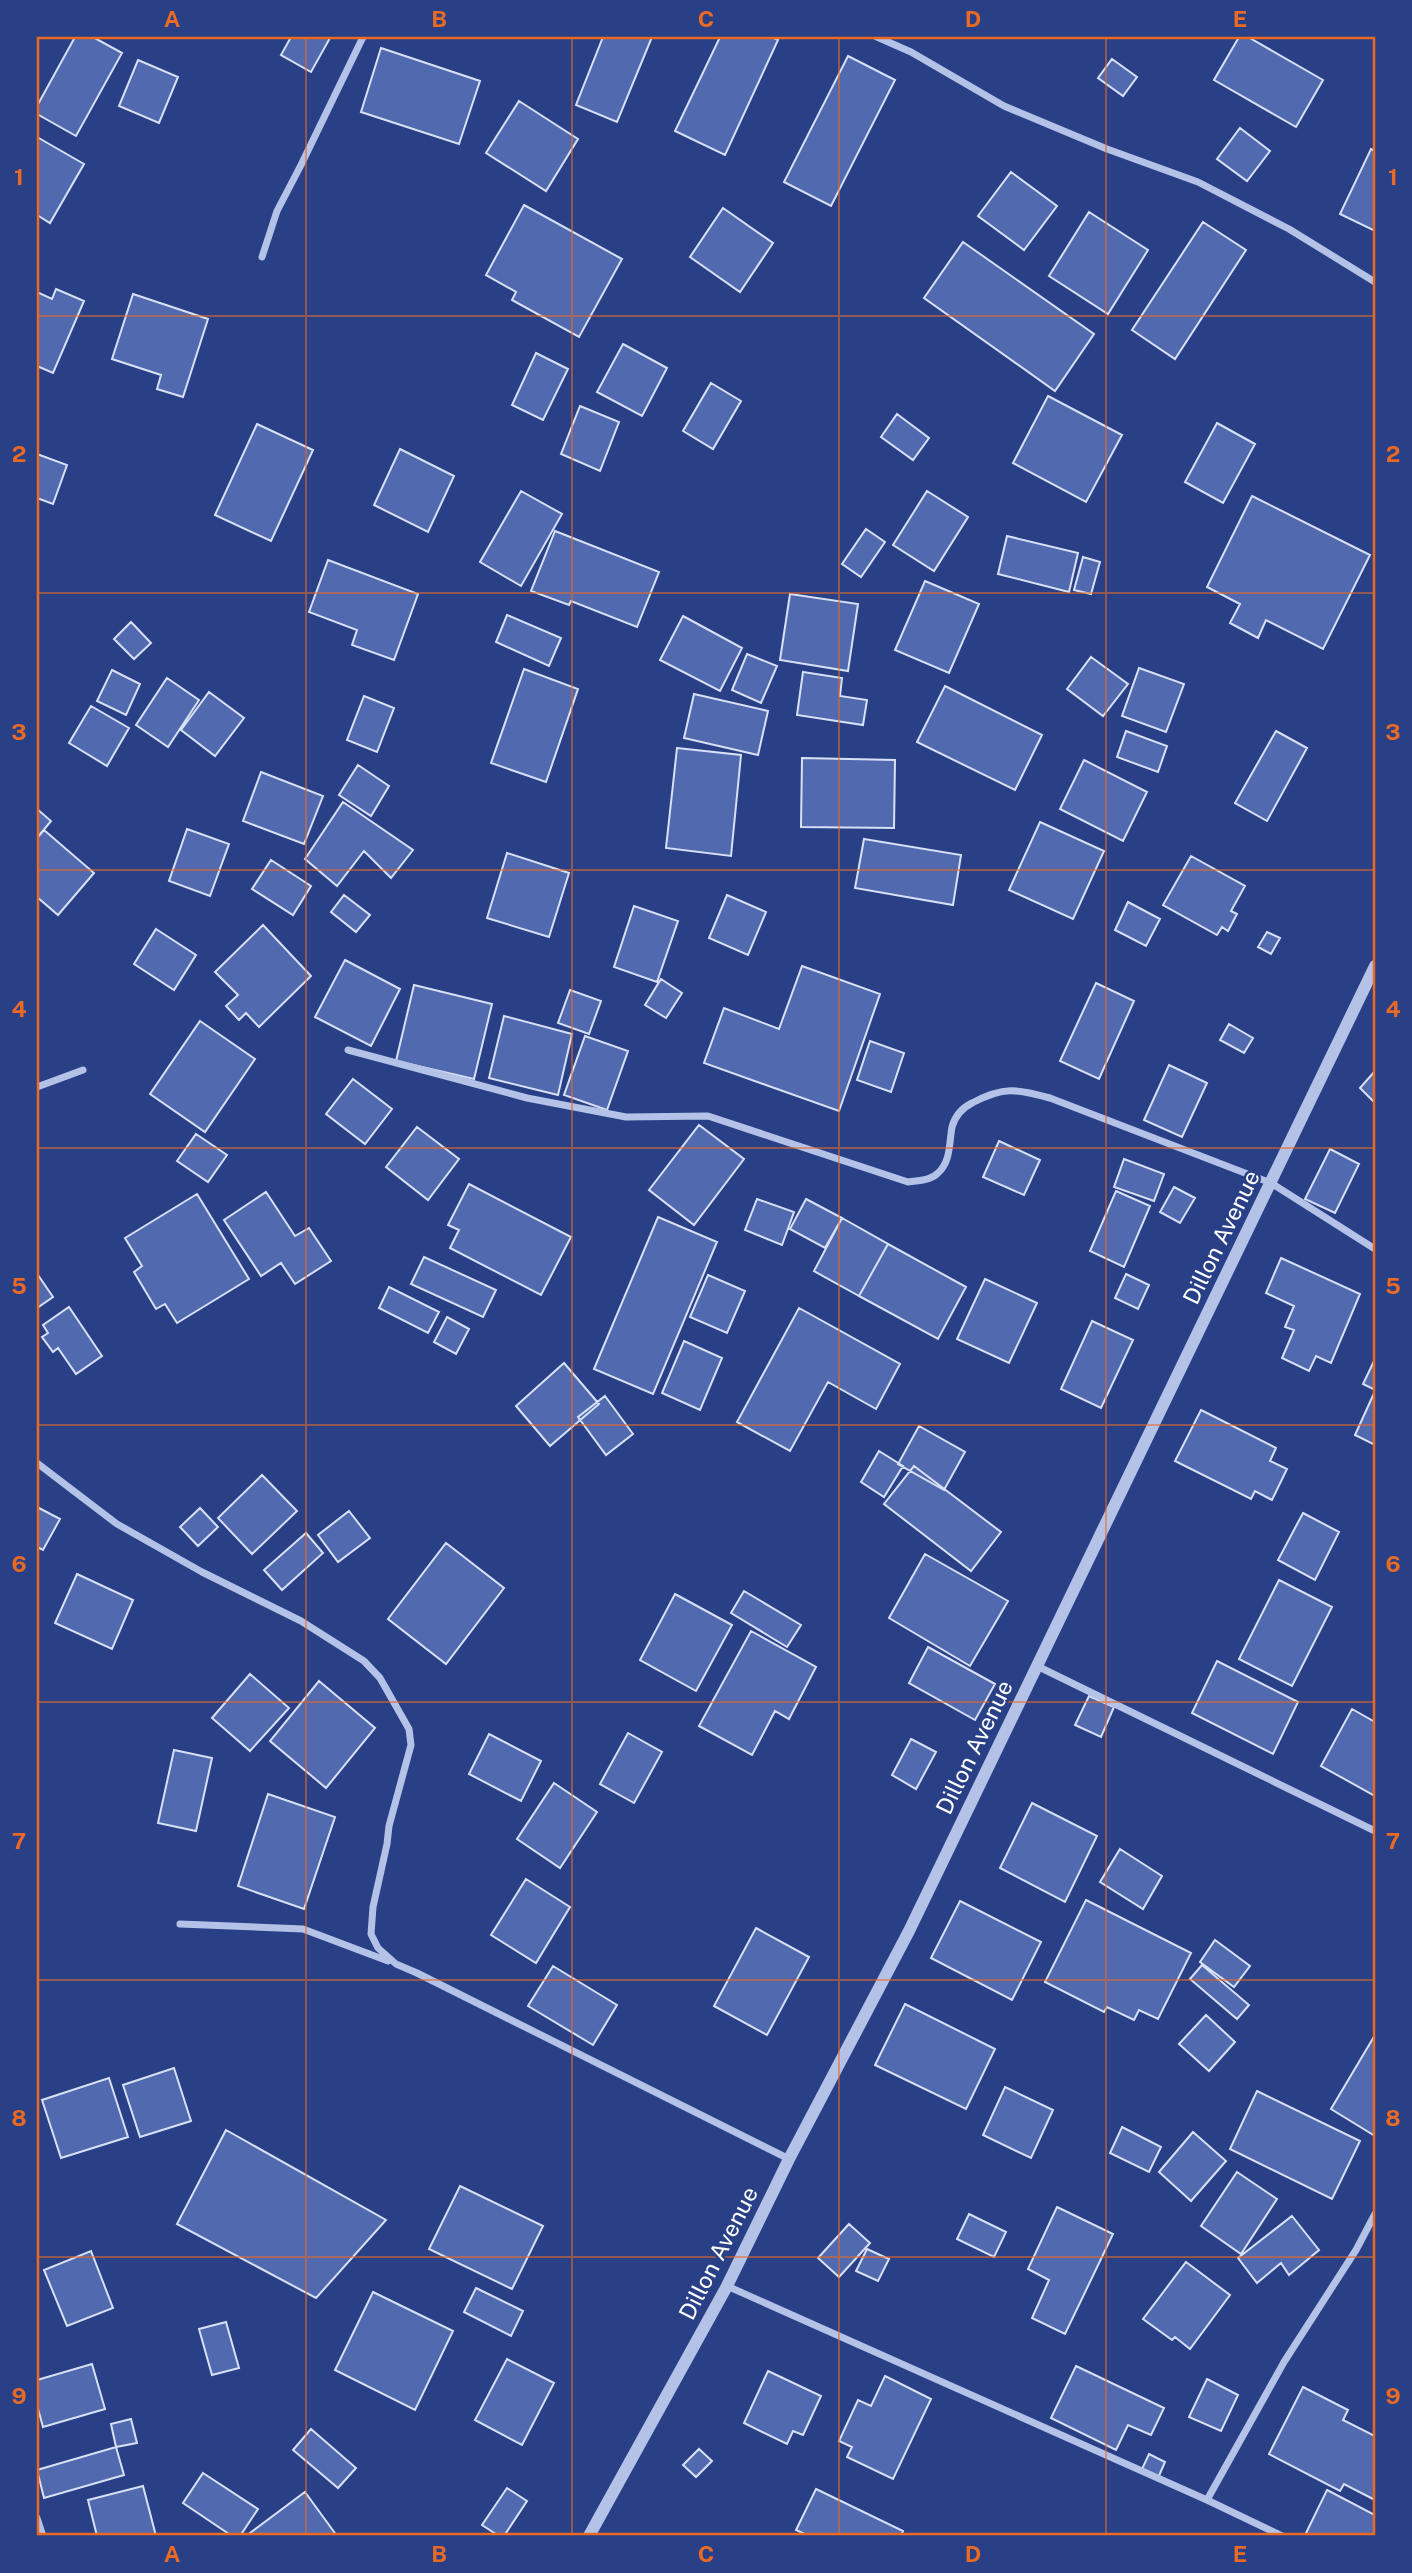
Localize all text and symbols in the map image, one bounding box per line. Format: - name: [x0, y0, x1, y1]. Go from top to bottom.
- text: A: [164, 5, 181, 32]
- text: B: [431, 5, 447, 32]
- text: C: [698, 5, 714, 32]
- text: D: [965, 5, 981, 32]
- text: E: [1233, 5, 1247, 32]
- text: 1: [14, 163, 24, 190]
- text: 1: [1388, 163, 1398, 190]
- text: 2: [12, 440, 26, 467]
- text: 2: [1386, 440, 1400, 467]
- text: 3: [11, 718, 27, 745]
- text: 3: [1385, 718, 1401, 745]
- text: 4: [11, 995, 27, 1022]
- text: 4: [1385, 995, 1401, 1022]
- street label: Dillon Avenue: [1177, 1166, 1265, 1308]
- text: 5: [11, 1272, 27, 1299]
- text: 5: [1385, 1272, 1401, 1299]
- text: 6: [11, 1550, 27, 1577]
- text: 6: [1385, 1550, 1401, 1577]
- street label: Dillon Avenue: [930, 1676, 1018, 1818]
- text: 7: [12, 1827, 26, 1854]
- text: 7: [1386, 1827, 1400, 1854]
- text: 8: [11, 2104, 27, 2131]
- text: 8: [1385, 2104, 1401, 2131]
- street label: Dillon Avenue: [673, 2182, 763, 2324]
- text: 9: [11, 2382, 27, 2409]
- text: 9: [1385, 2382, 1401, 2409]
- text: A: [164, 2540, 181, 2567]
- text: B: [431, 2540, 447, 2567]
- text: C: [698, 2540, 714, 2567]
- text: D: [965, 2540, 981, 2567]
- text: E: [1233, 2540, 1247, 2567]

